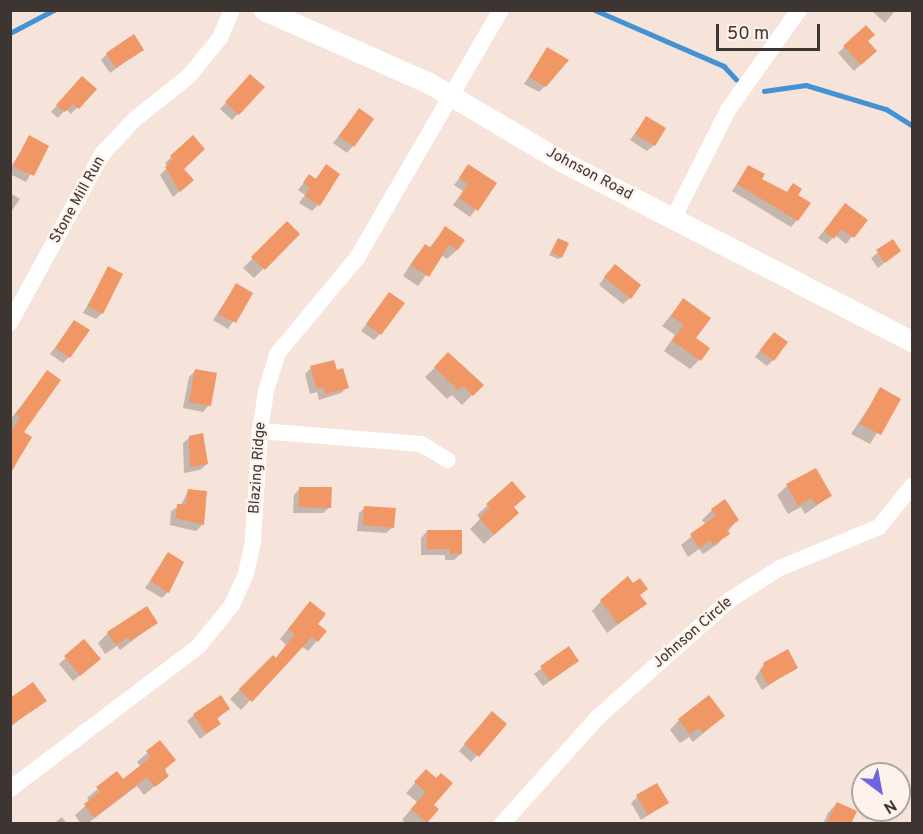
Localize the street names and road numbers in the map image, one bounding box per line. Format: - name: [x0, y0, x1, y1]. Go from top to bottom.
- street label: Johnson Road: [543, 144, 635, 204]
- street label: Stone Mill Run: [47, 153, 109, 247]
- street label: Blazing Ridge: [246, 421, 270, 515]
- street label: Johnson Circle: [650, 594, 736, 672]

